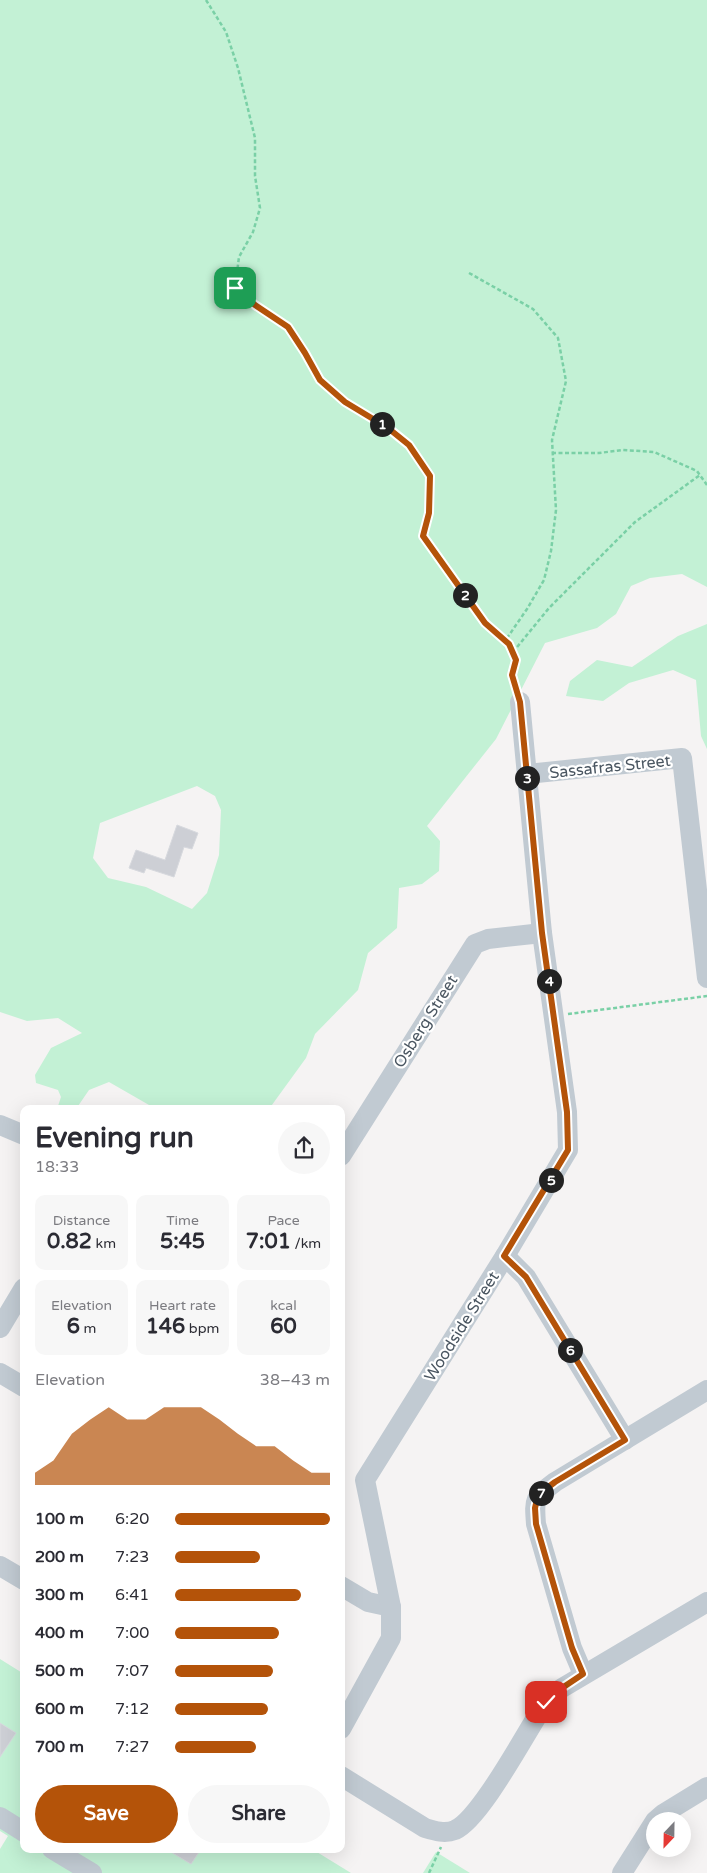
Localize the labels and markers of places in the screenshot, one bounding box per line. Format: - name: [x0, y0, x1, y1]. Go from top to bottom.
- pin: [214, 267, 256, 309]
- pin: 1: [370, 412, 394, 436]
- pin: 2: [452, 582, 478, 608]
- pin: 3: [514, 766, 540, 790]
- pin: 4: [536, 968, 562, 994]
- pin: 5: [538, 1168, 564, 1192]
- pin: 6: [558, 1338, 582, 1362]
- pin: 7: [528, 1480, 554, 1506]
- pin: [525, 1681, 567, 1723]

